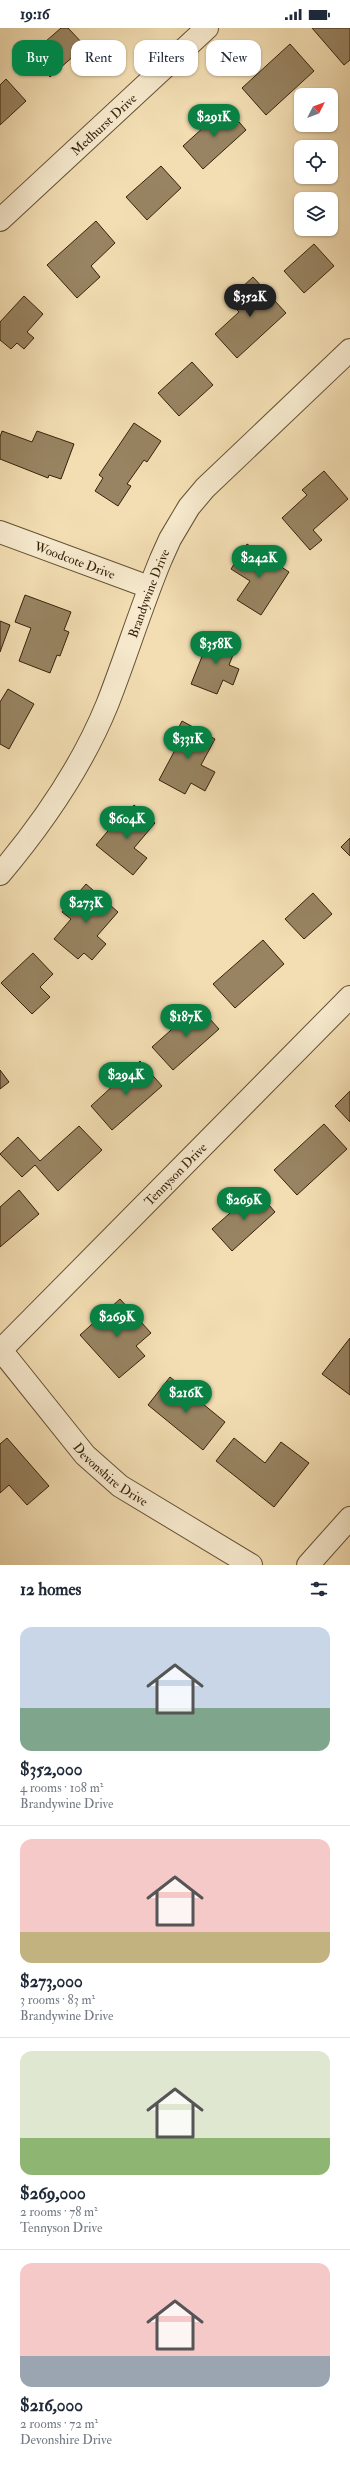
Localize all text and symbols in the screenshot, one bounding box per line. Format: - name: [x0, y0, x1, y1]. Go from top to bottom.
- text: 19:16: [20, 5, 50, 24]
- chip: Buy: [12, 40, 63, 76]
- chip: Rent: [71, 40, 126, 76]
- chip: Filters: [134, 40, 198, 76]
- chip: New: [206, 40, 261, 76]
- north arrow: [294, 88, 338, 132]
- map controls: [294, 88, 338, 236]
- street label: Medhurst Drive: [68, 90, 141, 159]
- pin: $291K: [186, 104, 242, 138]
- text: $291K: [197, 109, 231, 125]
- button: locate: [294, 140, 338, 184]
- button: layers: [294, 192, 338, 236]
- pin: $352K: [222, 284, 278, 318]
- text: $352K: [233, 289, 267, 305]
- street label: Woodcote Drive: [31, 538, 118, 583]
- pin: $242K: [231, 545, 287, 579]
- street label: Brandywine Drive: [125, 546, 174, 640]
- text: $242K: [241, 550, 277, 566]
- pin: $358K: [188, 631, 244, 665]
- text: $358K: [199, 636, 233, 652]
- pin: $331K: [160, 726, 216, 760]
- text: $331K: [172, 731, 204, 747]
- pin: $604K: [99, 806, 155, 840]
- text: $604K: [109, 811, 145, 827]
- pin: $273K: [58, 890, 114, 924]
- text: $273K: [69, 895, 103, 911]
- pin: $187K: [158, 1004, 214, 1038]
- text: $187K: [169, 1009, 203, 1025]
- pin: $294K: [98, 1062, 154, 1096]
- text: $294K: [108, 1067, 144, 1083]
- street label: Tennyson Drive: [141, 1139, 211, 1210]
- pin: $269K: [216, 1187, 272, 1221]
- text: $269K: [226, 1192, 262, 1208]
- pin: $269K: [89, 1304, 145, 1338]
- text: $269K: [99, 1309, 135, 1325]
- pin: $216K: [158, 1380, 214, 1414]
- text: $216K: [169, 1385, 203, 1401]
- street label: Devonshire Drive: [69, 1440, 151, 1510]
- icon: filters: [308, 1578, 330, 1600]
- text: 12 homes: [20, 1579, 81, 1600]
- icon: home: [139, 1653, 211, 1725]
- text: $352,000: [20, 1759, 82, 1780]
- text: 4 rooms · 108 m²: [20, 1780, 103, 1796]
- text: Brandywine Drive: [20, 1796, 114, 1812]
- icon: home: [139, 1865, 211, 1937]
- text: $273,000: [20, 1971, 83, 1992]
- text: 3 rooms · 83 m²: [20, 1992, 95, 2008]
- text: Brandywine Drive: [20, 2008, 114, 2024]
- icon: home: [139, 2077, 211, 2149]
- text: $269,000: [20, 2183, 86, 2204]
- text: 2 rooms · 78 m²: [20, 2204, 98, 2220]
- text: Tennyson Drive: [20, 2220, 102, 2236]
- icon: home: [139, 2289, 211, 2361]
- text: $216,000: [20, 2395, 83, 2416]
- text: 2 rooms · 72 m²: [20, 2416, 98, 2432]
- text: Devonshire Drive: [20, 2432, 112, 2448]

